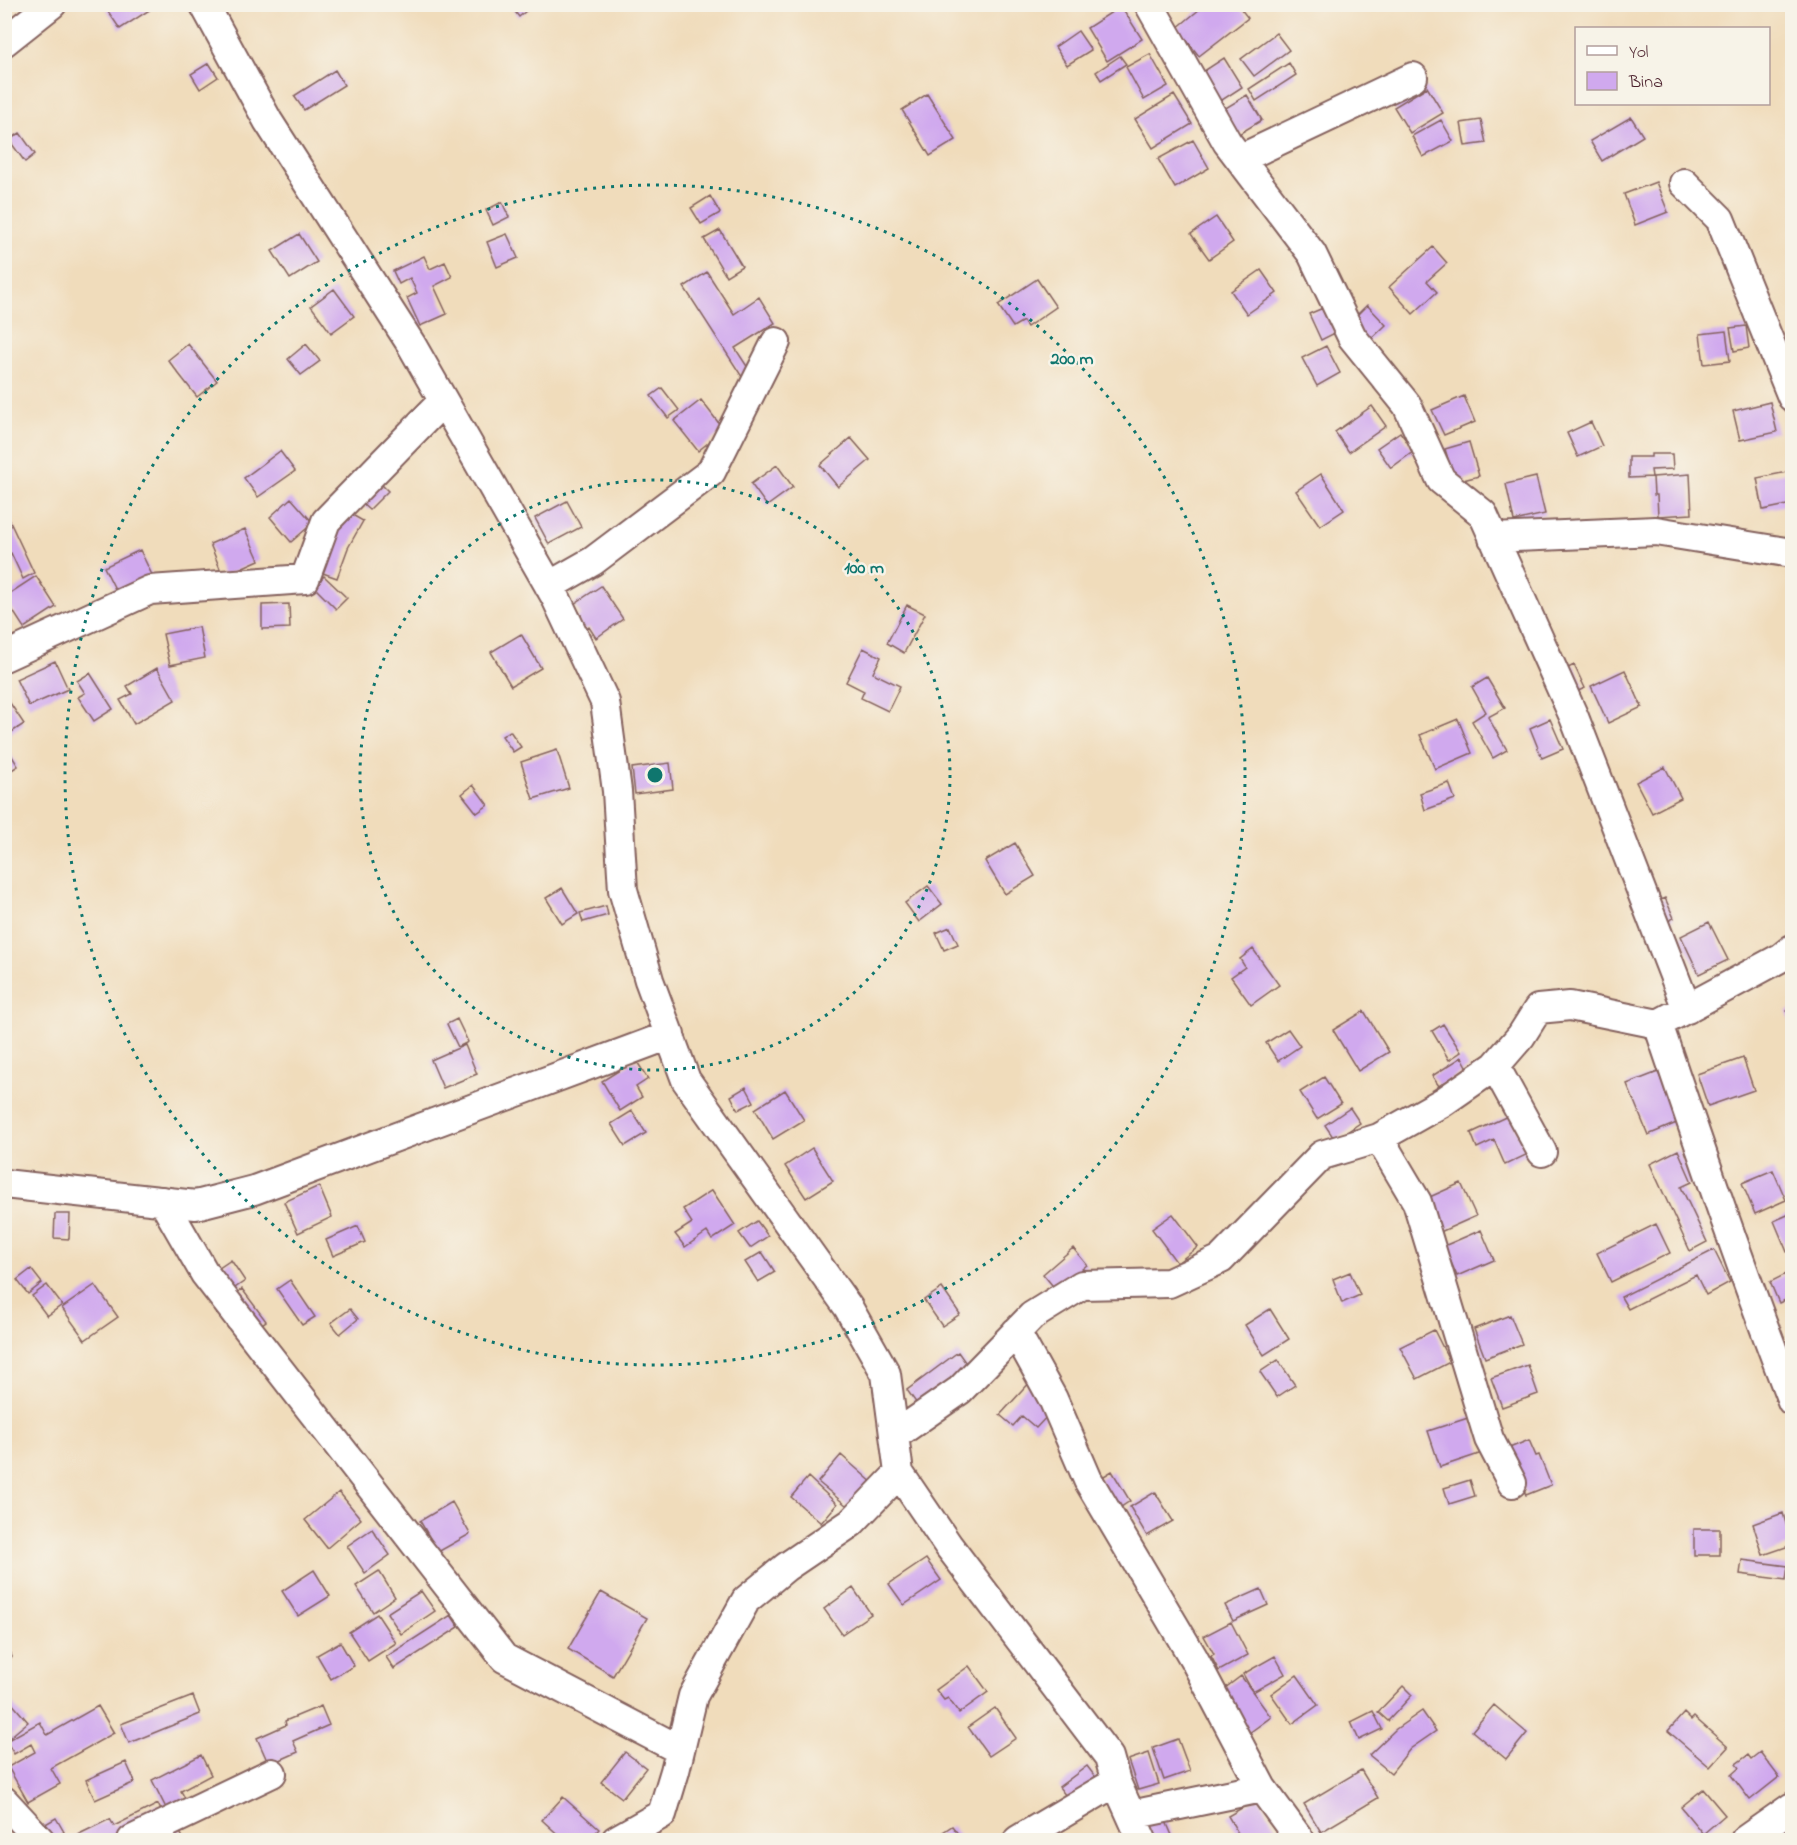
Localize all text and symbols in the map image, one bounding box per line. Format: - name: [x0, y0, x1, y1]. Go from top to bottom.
- legend: [1575, 27, 1770, 105]
- text: Yol: [1629, 40, 1649, 66]
- text: Bina: [1628, 70, 1663, 96]
- text: 200 m: [1050, 347, 1094, 373]
- text: 100 m: [844, 556, 884, 582]
- centre of rings: [645, 765, 665, 785]

